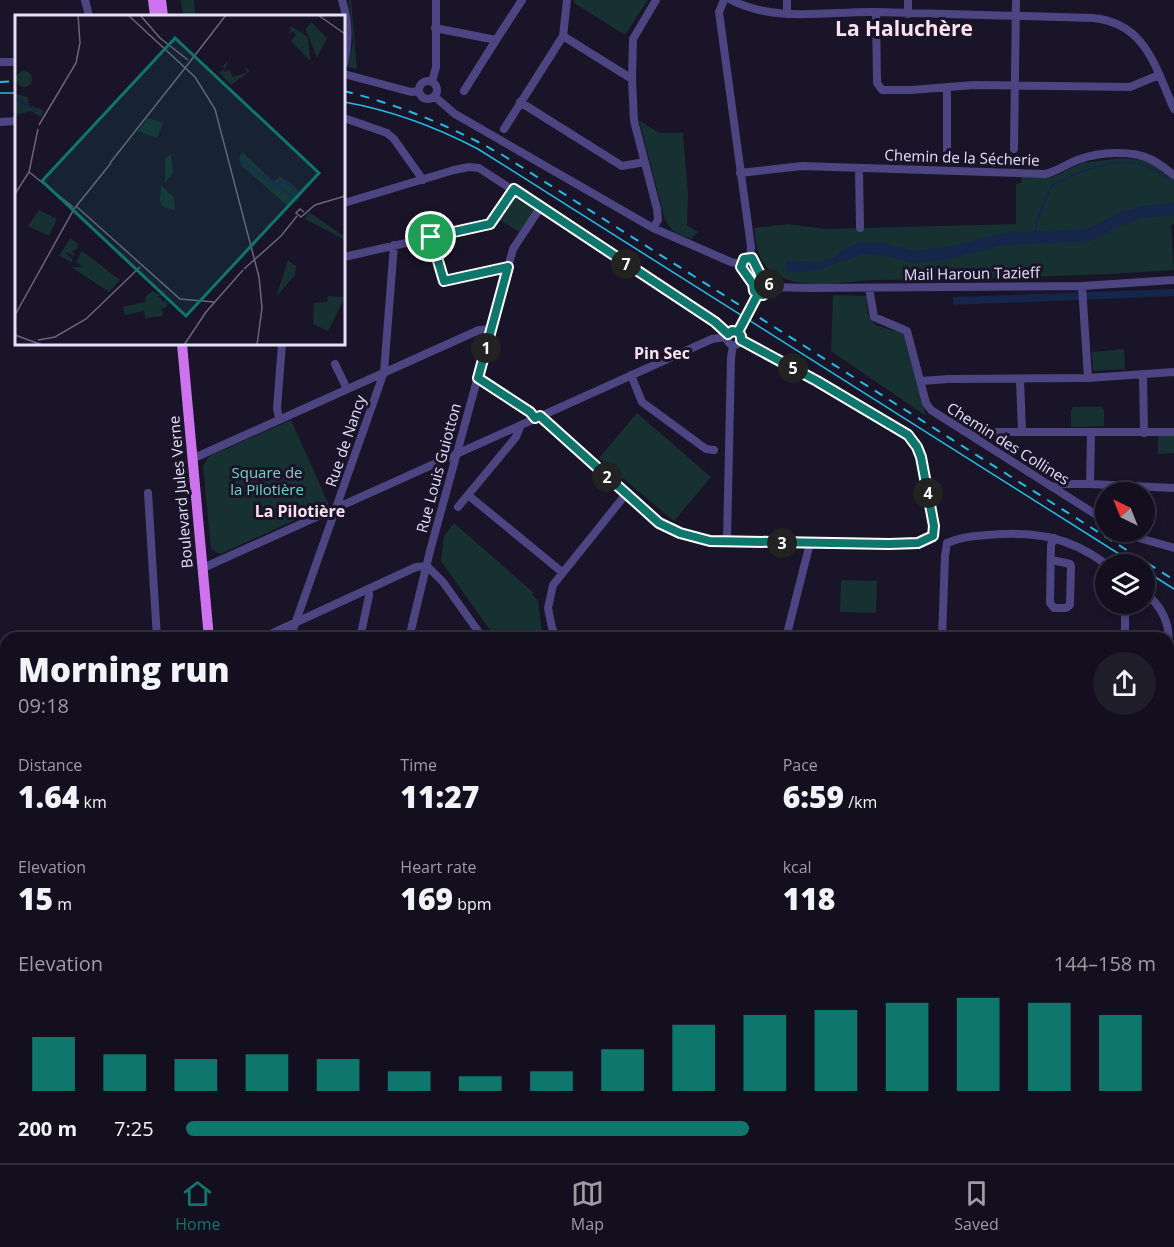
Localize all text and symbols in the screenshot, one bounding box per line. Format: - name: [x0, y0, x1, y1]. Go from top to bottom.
- district label: La Haluchère: [835, 14, 973, 42]
- inset map: [15, 15, 345, 345]
- street label: Chemin de la Sécherie: [884, 144, 1040, 170]
- pin: [405, 211, 456, 262]
- icon: arrive: [414, 220, 447, 253]
- pin: 7: [611, 249, 641, 279]
- text: 7: [621, 253, 631, 275]
- street label: Mail Haroun Tazieff: [904, 262, 1041, 284]
- pin: 6: [754, 269, 784, 299]
- text: 6: [764, 273, 774, 295]
- pin: 1: [471, 333, 501, 363]
- text: 1: [481, 337, 491, 359]
- district label: Pin Sec: [634, 342, 690, 364]
- pin: 5: [778, 353, 808, 383]
- text: 5: [788, 357, 798, 379]
- street label: Rue de Nancy: [320, 392, 370, 489]
- street label: Chemin des Collines: [943, 397, 1074, 489]
- street label: Rue Louis Guiotton: [411, 401, 465, 535]
- street label: Boulevard Jules Verne: [163, 415, 197, 569]
- park label: Square de la Pilotière: [230, 462, 304, 499]
- pin: 2: [592, 462, 622, 492]
- text: 2: [602, 466, 612, 488]
- pin: 4: [913, 478, 943, 508]
- text: 4: [923, 482, 933, 504]
- north arrow: [1095, 482, 1155, 542]
- map controls: [1095, 482, 1155, 614]
- district label: La Pilotière: [255, 500, 345, 522]
- pin: 3: [767, 528, 797, 558]
- text: 3: [777, 532, 787, 554]
- button: layers: [1095, 554, 1155, 614]
- text: Morning run: [18, 647, 230, 692]
- button: share: [1093, 652, 1156, 715]
- text: 09:18: [18, 692, 69, 719]
- text: Distance: [18, 754, 82, 776]
- text: Time: [400, 754, 437, 776]
- text: Pace: [783, 754, 818, 776]
- text: 1.64: [18, 776, 79, 817]
- text: 11:27: [400, 776, 479, 817]
- text: 6:59: [783, 776, 844, 817]
- text: km: [79, 791, 107, 813]
- text: /km: [844, 791, 877, 813]
- text: Elevation: [18, 856, 86, 878]
- text: Heart rate: [400, 856, 477, 878]
- text: kcal: [783, 856, 812, 878]
- text: 15: [18, 878, 53, 919]
- text: 169: [400, 878, 453, 919]
- text: 118: [783, 878, 835, 919]
- text: m: [53, 893, 72, 915]
- text: bpm: [453, 893, 492, 915]
- text: Elevation: [18, 950, 103, 977]
- text: 144–158 m: [1054, 950, 1156, 977]
- text: 200 m: [18, 1115, 77, 1142]
- text: 7:25: [114, 1115, 154, 1142]
- tab: Home: [175, 1177, 220, 1235]
- tab: Map: [571, 1177, 604, 1235]
- tab: Saved: [954, 1177, 999, 1235]

